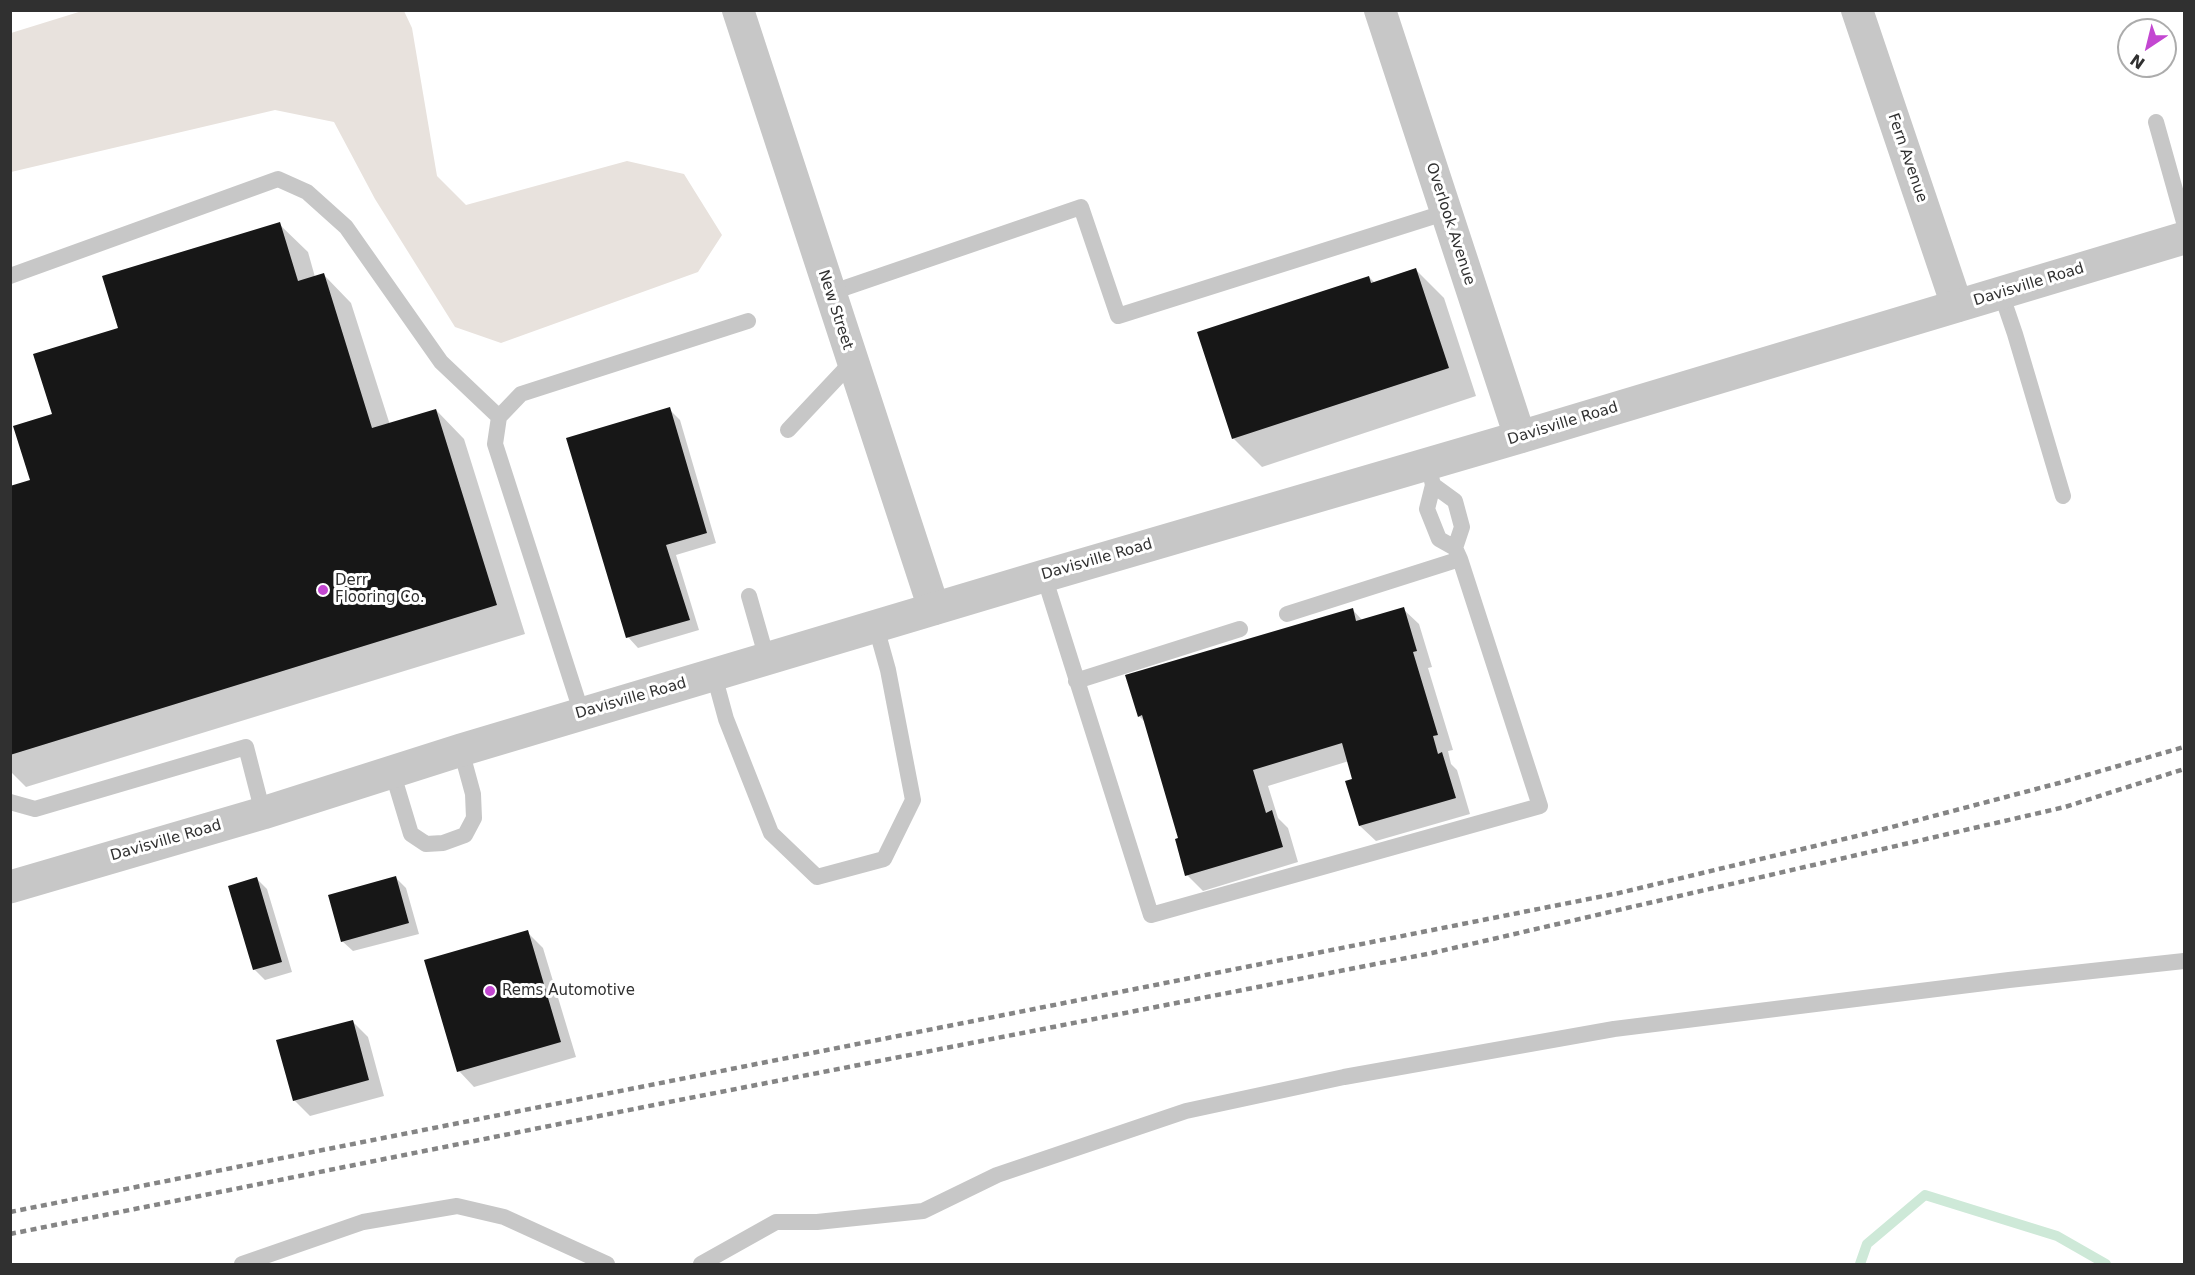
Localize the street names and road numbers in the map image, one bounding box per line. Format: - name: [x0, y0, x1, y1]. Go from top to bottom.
- street label: Fern Avenue: [1883, 111, 1931, 205]
- street label: Overlook Avenue: [1422, 160, 1478, 288]
- street label: Davisville Road: [1972, 260, 2086, 310]
- street label: New Street: [814, 268, 856, 352]
- street label: Davisville Road: [1506, 399, 1620, 449]
- street label: Davisville Road: [1039, 536, 1155, 584]
- street label: Davisville Road: [573, 675, 689, 723]
- street label: Davisville Road: [108, 817, 224, 865]

